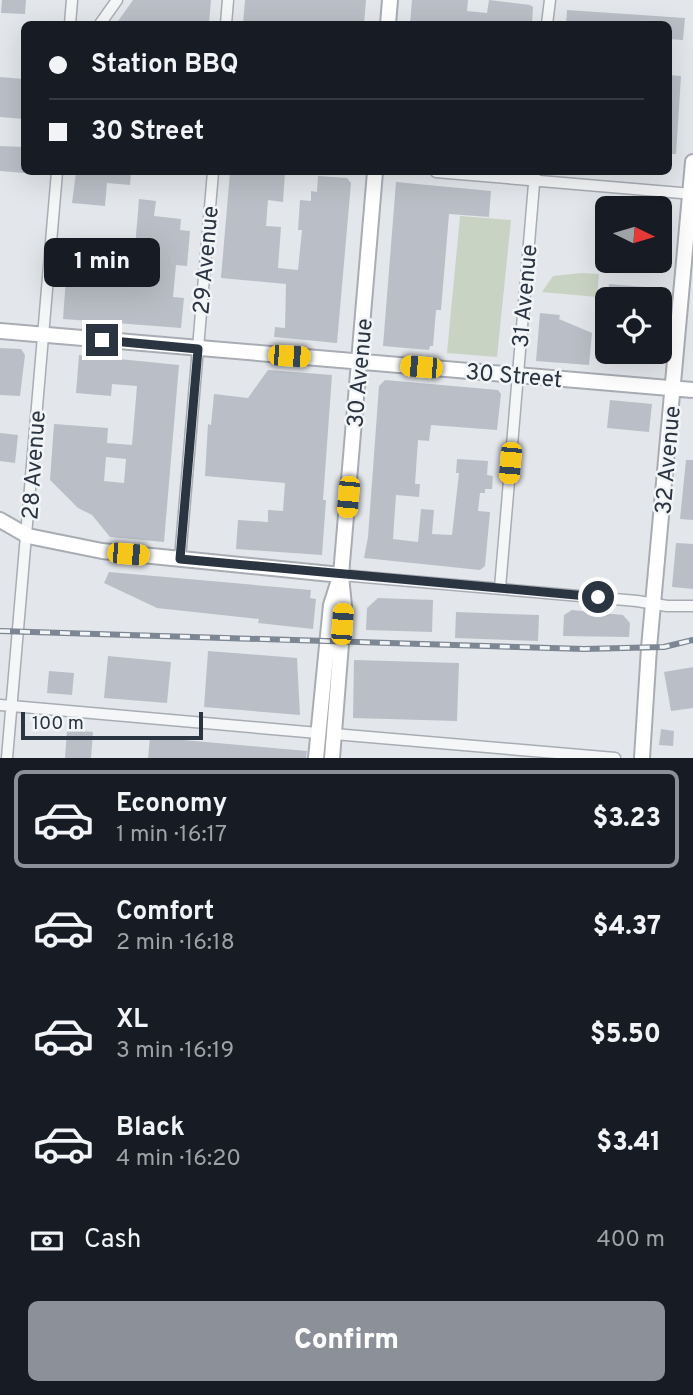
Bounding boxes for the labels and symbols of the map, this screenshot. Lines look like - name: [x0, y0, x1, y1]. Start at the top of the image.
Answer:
- north arrow: [595, 196, 672, 273]
- street label: 29 Avenue: [188, 205, 227, 316]
- callout: 1 min: [44, 238, 160, 288]
- street label: 31 Avenue: [508, 243, 545, 349]
- street label: 30 Avenue: [342, 317, 381, 429]
- route end: [86, 324, 118, 356]
- car: [268, 344, 311, 368]
- car: [400, 355, 443, 379]
- street label: 30 Street: [464, 359, 563, 396]
- street label: 32 Avenue: [650, 405, 689, 516]
- street label: 28 Avenue: [17, 410, 54, 521]
- car: [498, 441, 523, 485]
- car: [336, 475, 361, 519]
- car: [107, 542, 150, 566]
- route start: [582, 581, 614, 613]
- car: [331, 602, 354, 646]
- scale bar: [21, 709, 203, 741]

